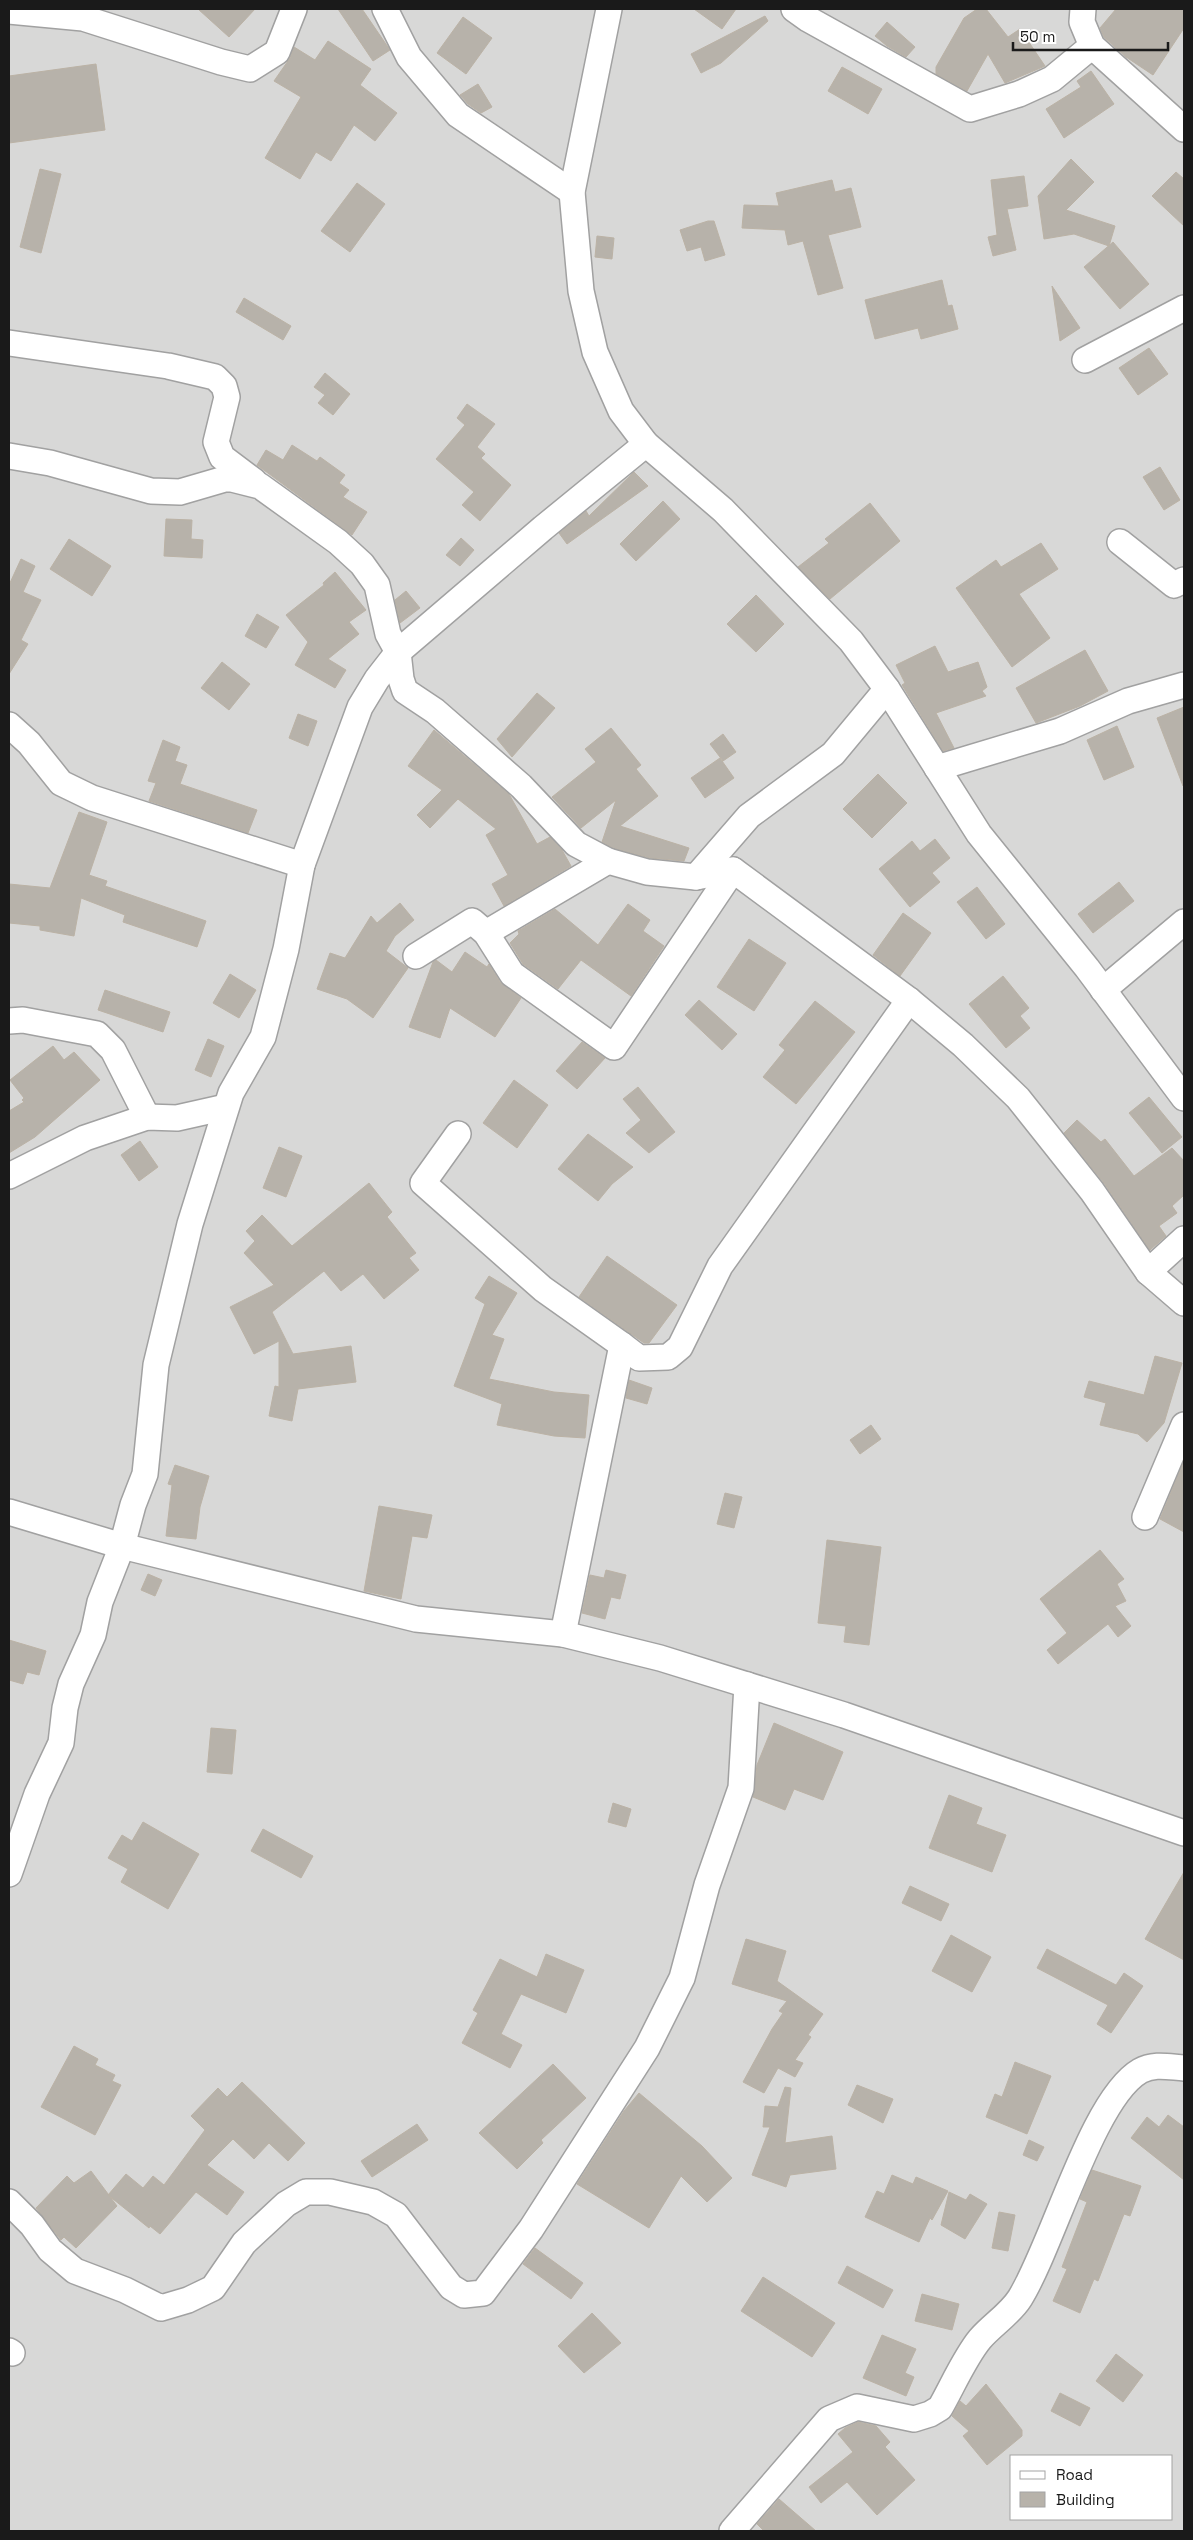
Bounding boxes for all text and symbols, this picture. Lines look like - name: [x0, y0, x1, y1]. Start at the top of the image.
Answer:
- scale bar: [1013, 20, 1168, 52]
- text: 50 m: [1020, 27, 1055, 46]
- legend: [1010, 2455, 1173, 2520]
- text: Road: [1056, 2465, 1093, 2484]
- text: Building: [1056, 2490, 1115, 2509]

